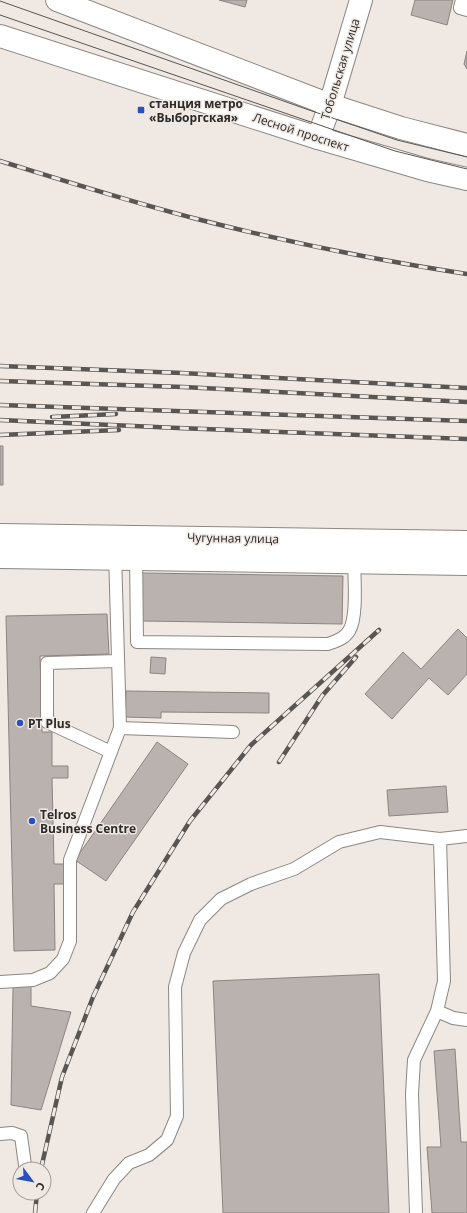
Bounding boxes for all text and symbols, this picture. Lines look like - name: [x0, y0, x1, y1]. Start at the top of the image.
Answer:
- street label: Тобольская улица: [316, 16, 364, 122]
- place label: станция метро «Выборгская»: [149, 95, 243, 126]
- marker: станция метро «Выборгская»: [136, 105, 146, 115]
- street label: Лесной проспект: [251, 108, 352, 156]
- street label: Чугунная улица: [187, 529, 279, 547]
- place label: PT Plus: [28, 715, 71, 732]
- marker: PT Plus: [15, 718, 25, 728]
- place label: Telros Business Centre: [40, 806, 136, 837]
- marker: Telros Business Centre: [27, 816, 37, 826]
- north arrow: [12, 1161, 52, 1201]
- text: С: [33, 1180, 49, 1194]

